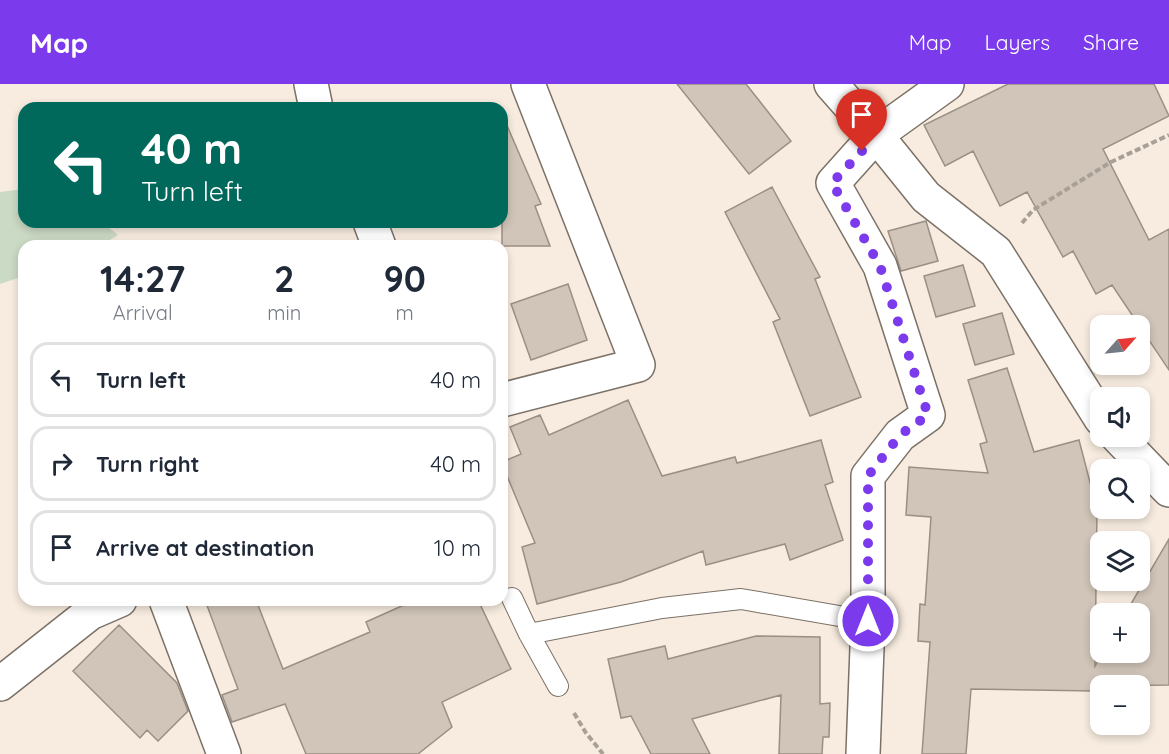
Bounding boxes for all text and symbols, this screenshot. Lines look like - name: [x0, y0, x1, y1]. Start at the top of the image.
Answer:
- text: Map: [30, 25, 88, 60]
- text: Map: [909, 29, 952, 55]
- text: Layers: [985, 29, 1050, 55]
- text: Share: [1083, 29, 1139, 55]
- pin: [836, 89, 887, 151]
- icon: arrive: [845, 98, 878, 131]
- text: 40 m: [141, 122, 242, 175]
- icon: left: [42, 126, 120, 204]
- text: Turn left: [141, 174, 243, 208]
- text: 14:27: [100, 256, 185, 301]
- text: 2: [274, 256, 295, 301]
- text: 90: [383, 256, 426, 301]
- text: Arrival: [113, 300, 173, 325]
- text: min: [267, 300, 301, 325]
- text: m: [396, 300, 414, 325]
- north arrow: [1090, 315, 1150, 375]
- map controls: [1090, 315, 1150, 735]
- icon: left: [45, 363, 78, 396]
- text: Turn left: [96, 366, 186, 394]
- text: 40 m: [430, 366, 481, 394]
- button: sound: [1090, 387, 1150, 447]
- icon: right: [45, 447, 78, 480]
- text: Turn right: [96, 450, 200, 478]
- text: 40 m: [430, 450, 481, 478]
- button: search: [1090, 459, 1150, 519]
- icon: arrive: [45, 531, 78, 564]
- button: layers: [1090, 531, 1150, 591]
- text: Arrive at destination: [96, 534, 314, 562]
- text: 10 m: [434, 534, 481, 562]
- position arrow: [836, 589, 900, 653]
- button: +: [1090, 603, 1150, 663]
- button: −: [1090, 675, 1150, 735]

